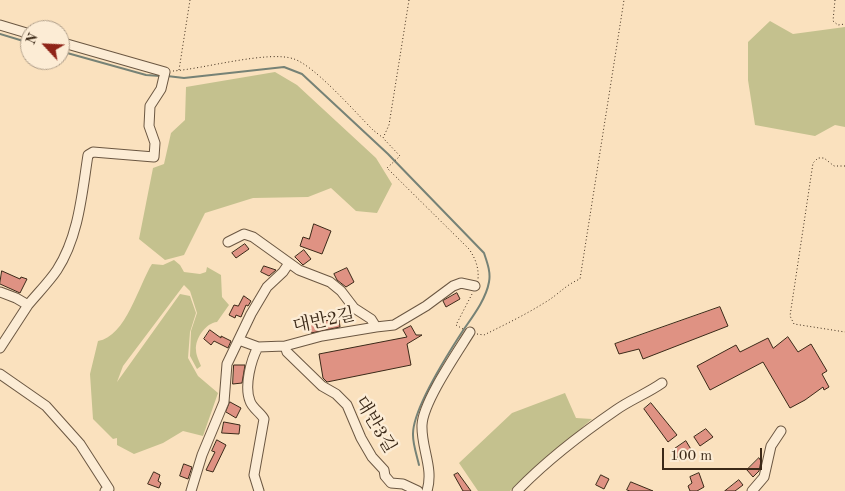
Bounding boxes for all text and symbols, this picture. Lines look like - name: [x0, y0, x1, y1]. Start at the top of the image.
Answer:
- north arrow: [20, 20, 70, 70]
- text: N: [24, 31, 41, 47]
- street label: 대반2길: [291, 304, 357, 338]
- street label: 대반3길: [350, 393, 400, 457]
- scale bar: [665, 438, 765, 470]
- text: 100 m: [670, 449, 712, 464]

